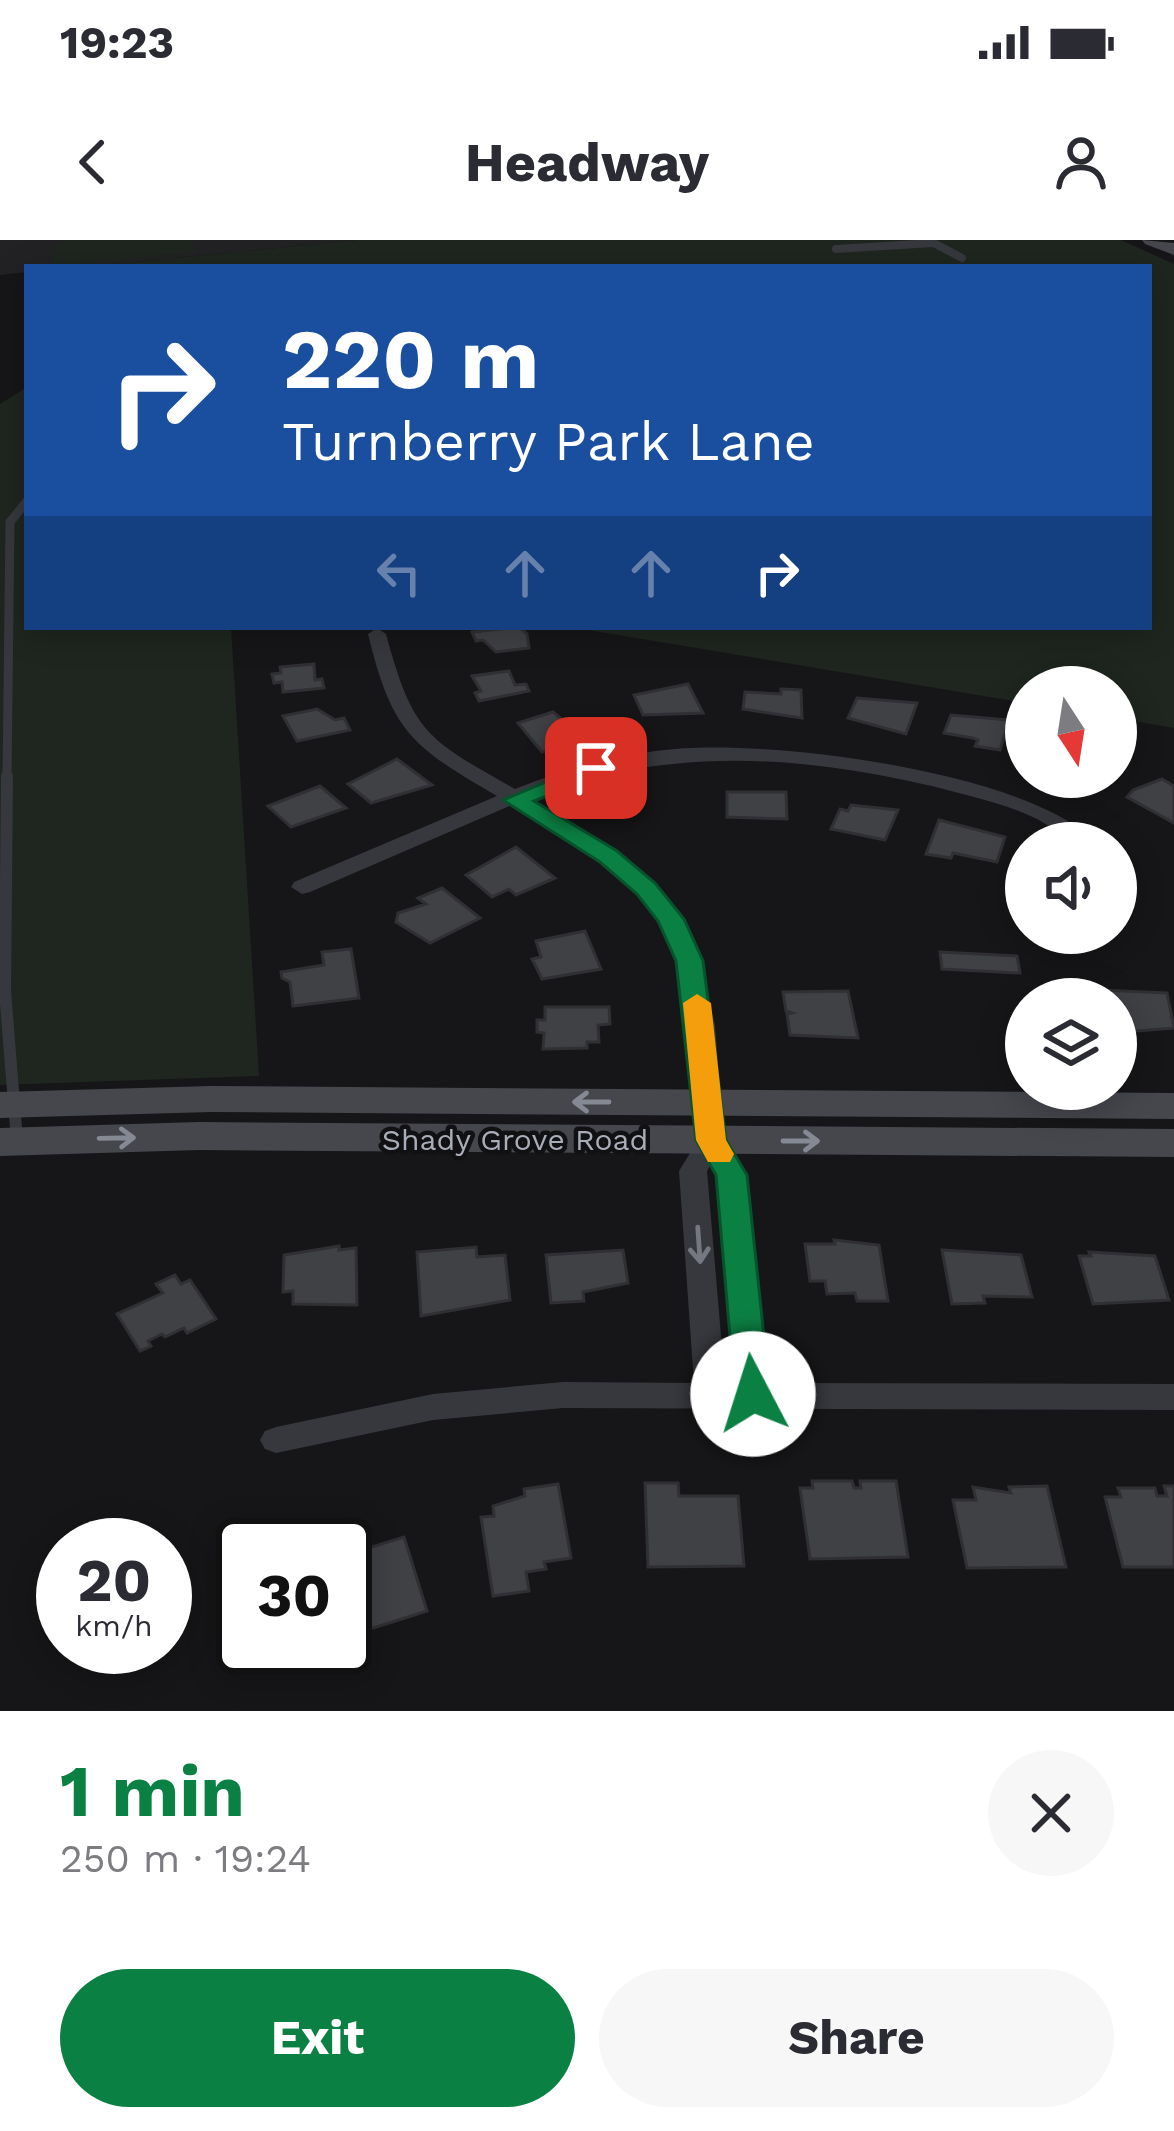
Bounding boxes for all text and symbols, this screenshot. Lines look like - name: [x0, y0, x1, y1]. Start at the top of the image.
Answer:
- text: 19:23: [60, 16, 174, 69]
- icon: back: [60, 129, 126, 195]
- icon: person: [1048, 129, 1114, 195]
- text: Headway: [465, 131, 709, 194]
- text: 220 m: [282, 310, 539, 408]
- icon: right: [84, 312, 240, 468]
- text: Turnberry Park Lane: [282, 410, 815, 473]
- icon: left: [366, 540, 432, 606]
- icon: ahead: [492, 540, 558, 606]
- icon: ahead: [618, 540, 684, 606]
- icon: right: [744, 540, 810, 606]
- north arrow: [1005, 666, 1137, 798]
- map controls: [1005, 666, 1137, 1110]
- pin: [545, 717, 647, 819]
- icon: arrive: [563, 735, 629, 801]
- button: sound: [1005, 822, 1137, 954]
- button: layers: [1005, 978, 1137, 1110]
- one-way arrow: [572, 1091, 611, 1113]
- street label: Shady Grove Road: [382, 1122, 648, 1157]
- one-way arrow: [97, 1126, 136, 1149]
- one-way arrow: [781, 1130, 820, 1152]
- one-way arrow: [687, 1225, 710, 1264]
- position arrow: [690, 1331, 816, 1457]
- speed limit sign: 30: [216, 1518, 372, 1674]
- text: 20: [77, 1545, 151, 1616]
- text: km/h: [75, 1608, 153, 1643]
- text: 1 min: [60, 1749, 245, 1833]
- button: close: [988, 1750, 1114, 1876]
- text: 250 m · 19:24: [60, 1836, 311, 1881]
- button: Exit: [60, 1969, 575, 2107]
- button: Share: [599, 1969, 1114, 2107]

